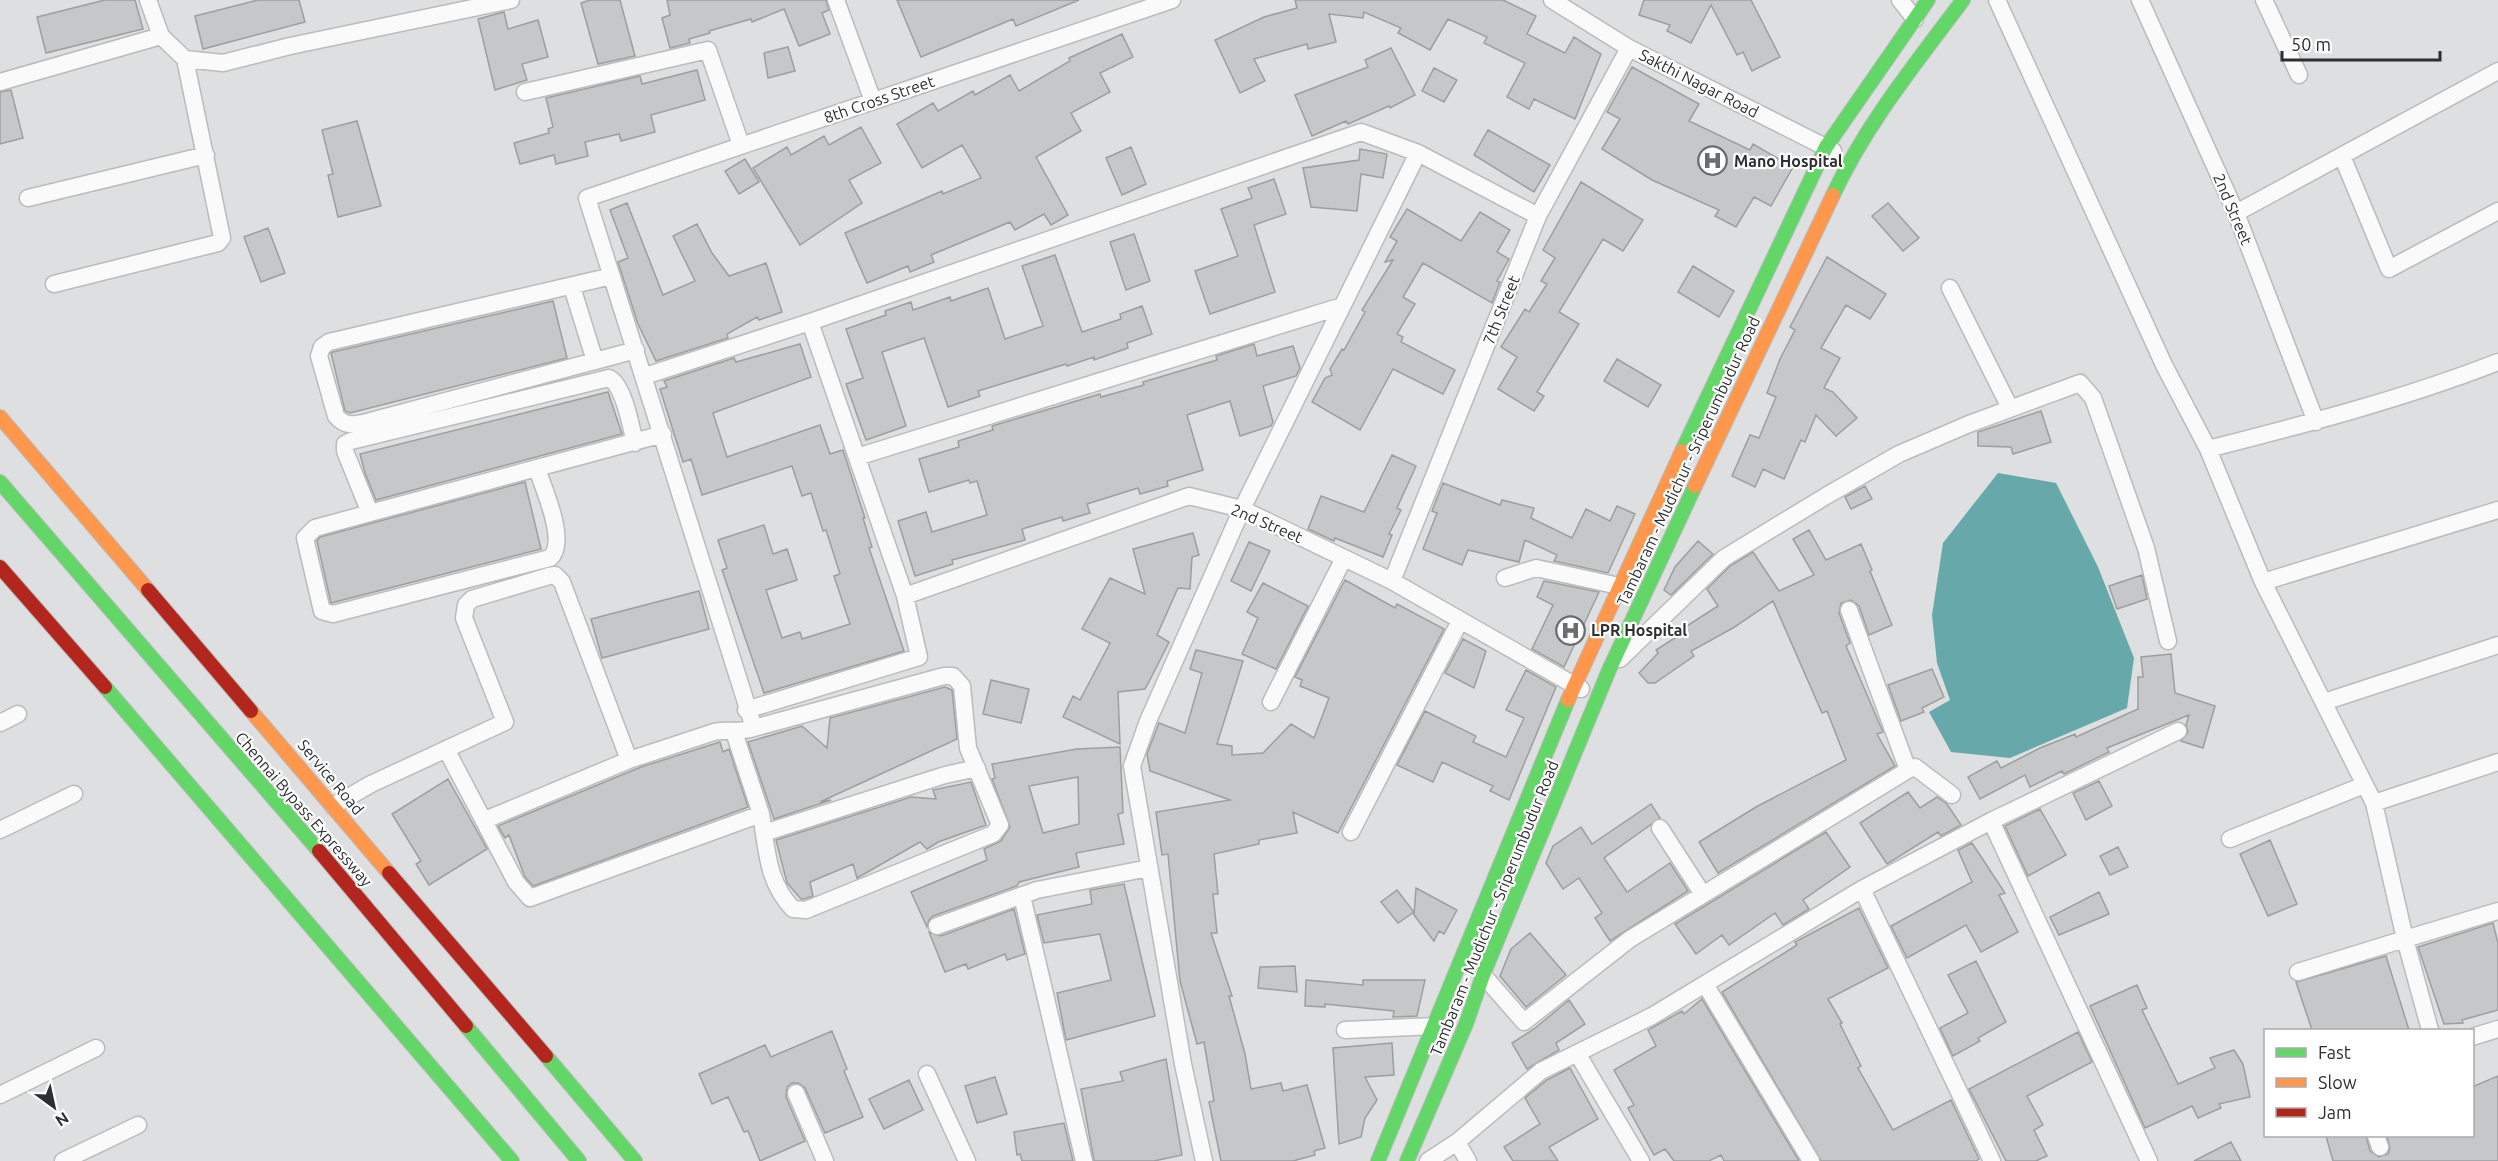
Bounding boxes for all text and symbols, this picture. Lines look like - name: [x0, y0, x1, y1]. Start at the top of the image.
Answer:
- scale bar: [2282, 24, 2440, 62]
- text: 50 m: [2291, 34, 2331, 54]
- street label: Sakthi Nagar Road: [1636, 45, 1762, 121]
- street label: 8th Cross Street: [821, 71, 937, 126]
- hospital icon: Mano Hospital: [1697, 145, 1729, 177]
- place label: Mano Hospital: [1734, 152, 1843, 170]
- street label: 2nd Street: [2210, 171, 2256, 248]
- street label: 7th Street: [1479, 272, 1523, 347]
- street label: Tambaram - Mudichur - Sriperumbudur Road: [1613, 314, 1763, 608]
- street label: 2nd Street: [1229, 500, 1306, 546]
- hospital icon: LPR Hospital: [1554, 614, 1586, 646]
- place label: LPR Hospital: [1591, 621, 1687, 639]
- street label: Chennai Bypass Expressway: [232, 728, 376, 890]
- street label: Service Road: [295, 736, 367, 818]
- street label: Tambaram - Mudichur - Sriperumbudur Road: [1426, 758, 1562, 1058]
- legend: [2264, 1029, 2474, 1137]
- text: Fast: [2318, 1042, 2351, 1062]
- text: Slow: [2318, 1072, 2357, 1092]
- north arrow: [24, 1077, 84, 1137]
- text: Jam: [2318, 1102, 2352, 1122]
- text: N: [52, 1109, 72, 1130]

